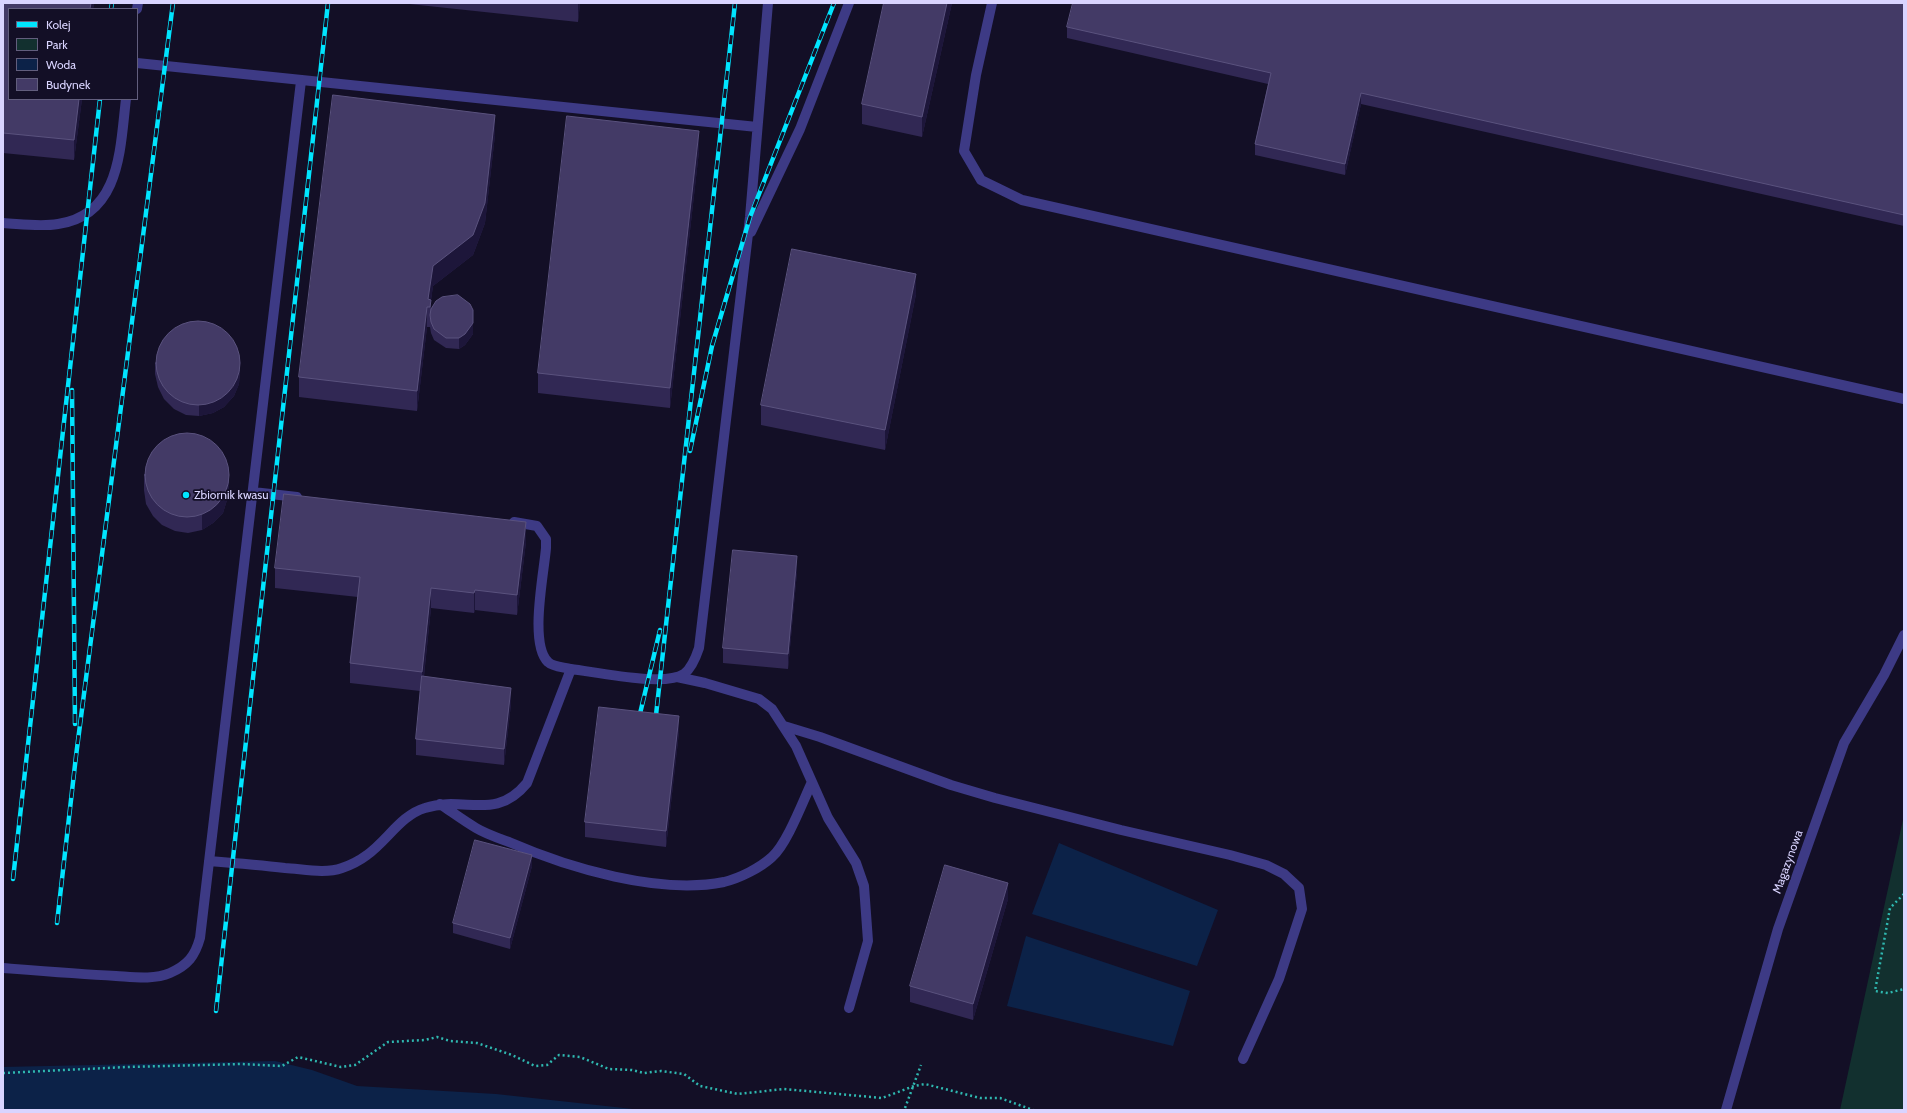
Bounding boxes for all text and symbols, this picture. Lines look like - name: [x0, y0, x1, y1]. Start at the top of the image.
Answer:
- legend: [8, 8, 138, 100]
- text: Kolej: [46, 17, 70, 32]
- text: Park: [46, 37, 68, 52]
- text: Woda: [46, 57, 76, 72]
- text: Budynek: [46, 77, 90, 92]
- place label: Zbiornik kwasu: [194, 488, 269, 502]
- marker: Zbiornik kwasu: [181, 490, 191, 500]
- street label: Magazynowa: [1770, 828, 1806, 896]

